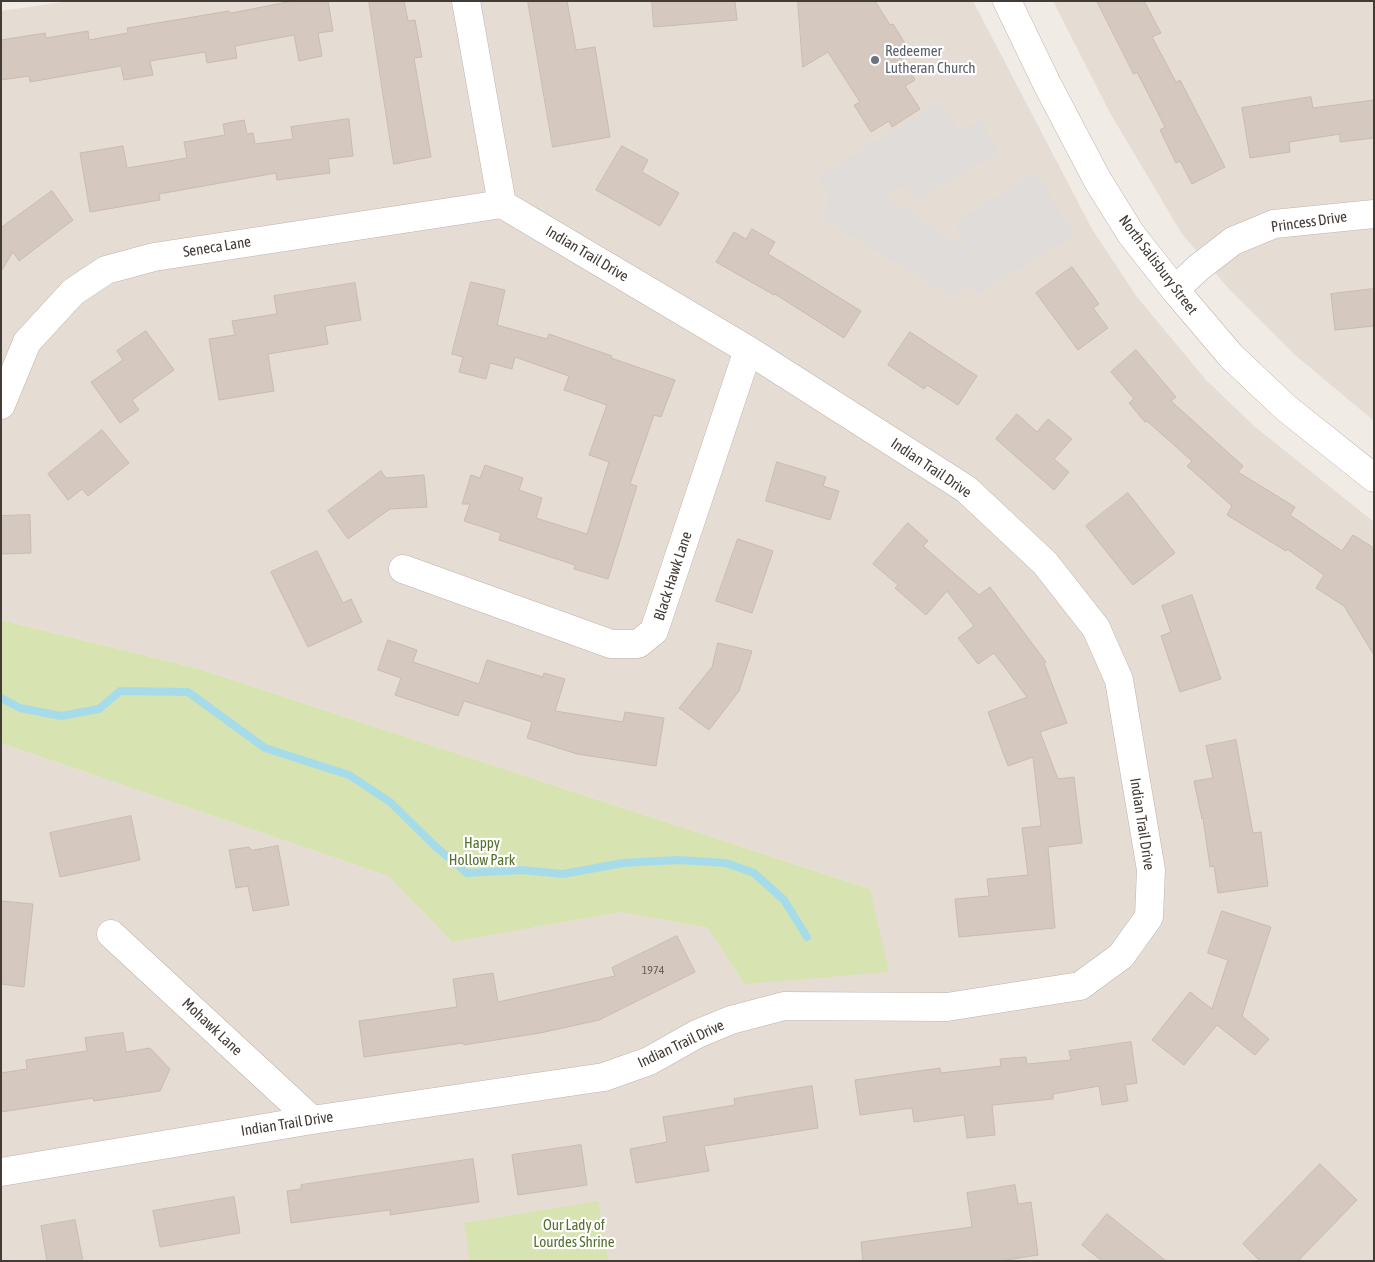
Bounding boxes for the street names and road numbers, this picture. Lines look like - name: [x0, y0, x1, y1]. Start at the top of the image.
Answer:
- street label: Princess Drive: [1270, 208, 1348, 236]
- street label: North Salisbury Street: [1115, 212, 1201, 318]
- street label: Indian Trail Drive: [542, 222, 632, 286]
- street label: Seneca Lane: [182, 233, 252, 261]
- street label: Indian Trail Drive: [887, 434, 975, 502]
- street label: Black Hawk Lane: [650, 529, 696, 623]
- street label: Indian Trail Drive: [1126, 776, 1158, 872]
- street label: Mohawk Lane: [178, 995, 246, 1059]
- street label: Indian Trail Drive: [635, 1016, 727, 1072]
- street label: Indian Trail Drive: [239, 1108, 335, 1140]

